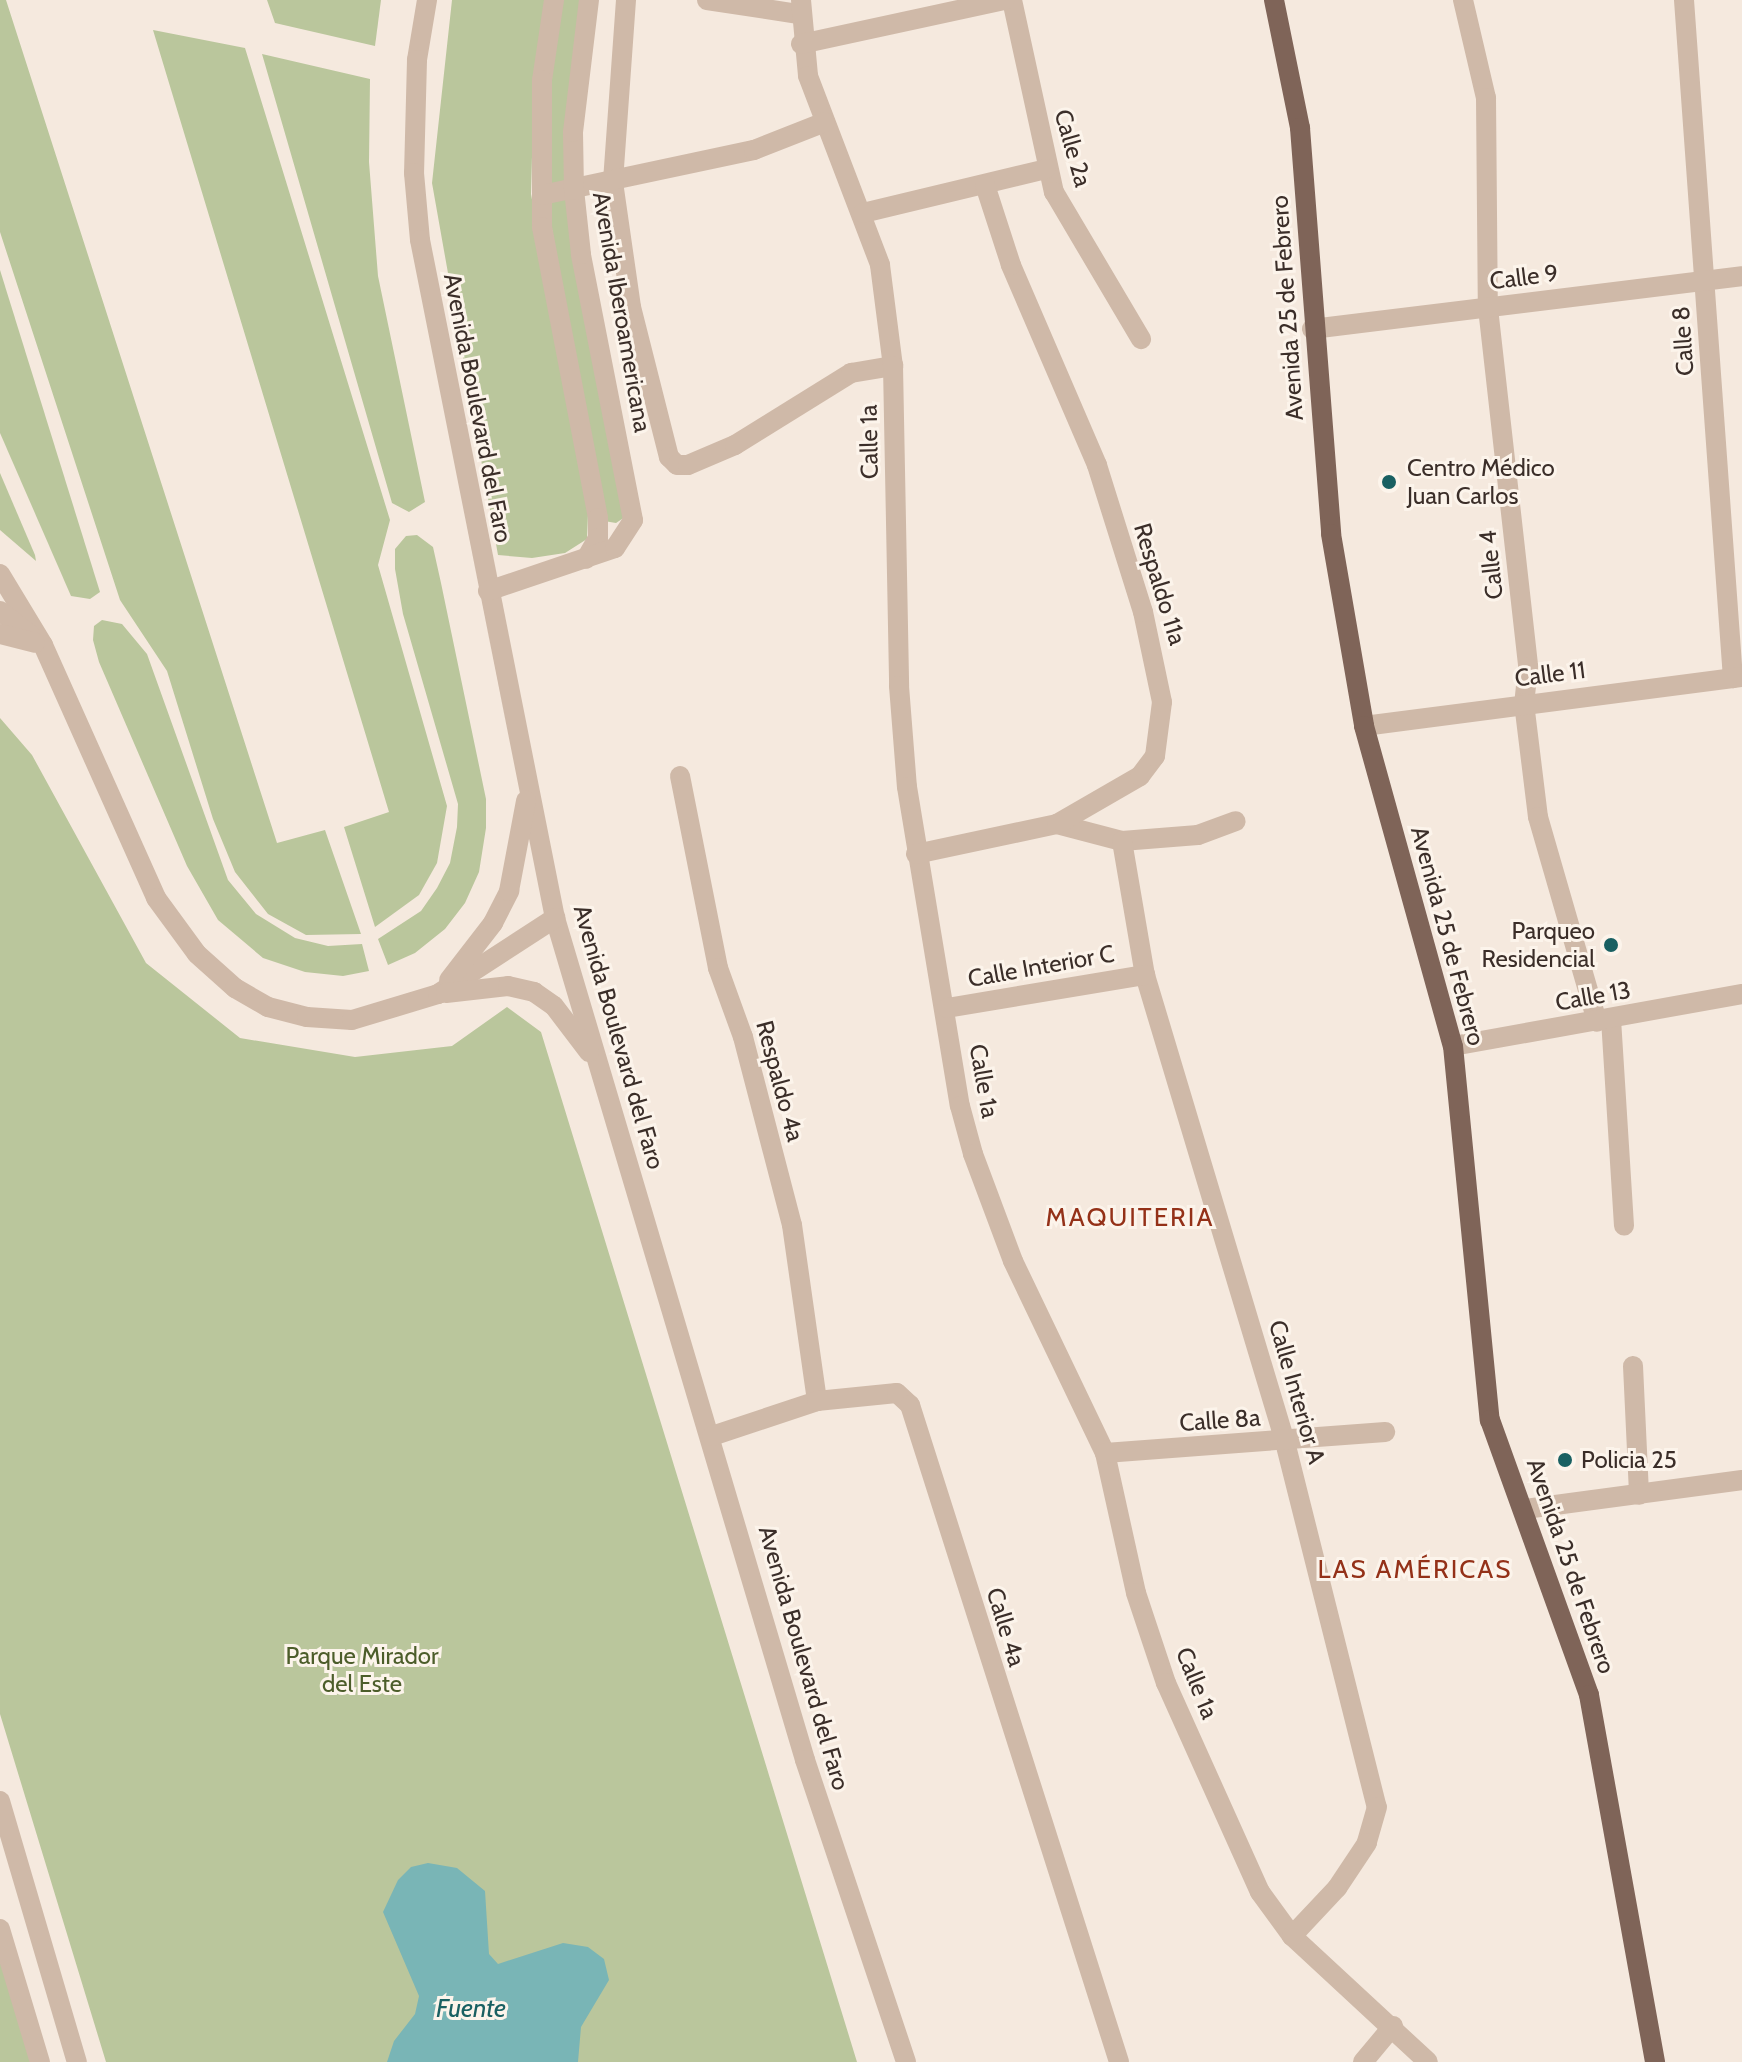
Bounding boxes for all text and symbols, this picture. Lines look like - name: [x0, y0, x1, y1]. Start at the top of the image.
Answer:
- street label: Calle 2a: [1048, 106, 1098, 190]
- street label: Avenida Iberoamericana: [587, 190, 657, 434]
- street label: Avenida 25 de Febrero: [1265, 194, 1309, 422]
- street label: Calle 9: [1488, 259, 1560, 295]
- street label: Avenida Boulevard del Faro: [438, 271, 518, 545]
- street label: Calle 8: [1666, 305, 1700, 377]
- street label: Calle 1a: [854, 404, 884, 480]
- place label: Centro Médico Juan Carlos: [1407, 454, 1555, 510]
- marker: Centro Médico Juan Carlos: [1378, 471, 1400, 493]
- street label: Respaldo 11a: [1128, 520, 1192, 648]
- street label: Calle 4: [1473, 529, 1509, 601]
- street label: Calle 11: [1513, 655, 1587, 693]
- street label: Avenida 25 de Febrero: [1405, 823, 1491, 1049]
- street label: Avenida Boulevard del Faro: [567, 902, 671, 1172]
- place label: Parqueo Residencial: [1481, 917, 1595, 973]
- marker: Parqueo Residencial: [1602, 936, 1620, 954]
- street label: Calle Interior C: [966, 939, 1116, 993]
- street label: Calle 13: [1553, 975, 1633, 1017]
- street label: Respaldo 4a: [750, 1017, 810, 1145]
- street label: Calle 1a: [963, 1042, 1005, 1120]
- district label: MAQUITERIA: [1046, 1202, 1214, 1234]
- street label: Calle Interior A: [1263, 1317, 1331, 1467]
- street label: Calle 8a: [1178, 1403, 1262, 1437]
- place label: Policia 25: [1581, 1446, 1677, 1474]
- marker: Policia 25: [1556, 1451, 1574, 1469]
- street label: Avenida 25 de Febrero: [1521, 1455, 1621, 1677]
- street label: Avenida Boulevard del Faro: [752, 1523, 856, 1793]
- district label: LAS AMÉRICAS: [1317, 1554, 1513, 1586]
- street label: Calle 4a: [980, 1584, 1032, 1670]
- park label: Parque Mirador del Este: [285, 1642, 439, 1698]
- street label: Calle 1a: [1170, 1643, 1224, 1723]
- water label: Fuente: [436, 1993, 506, 2025]

